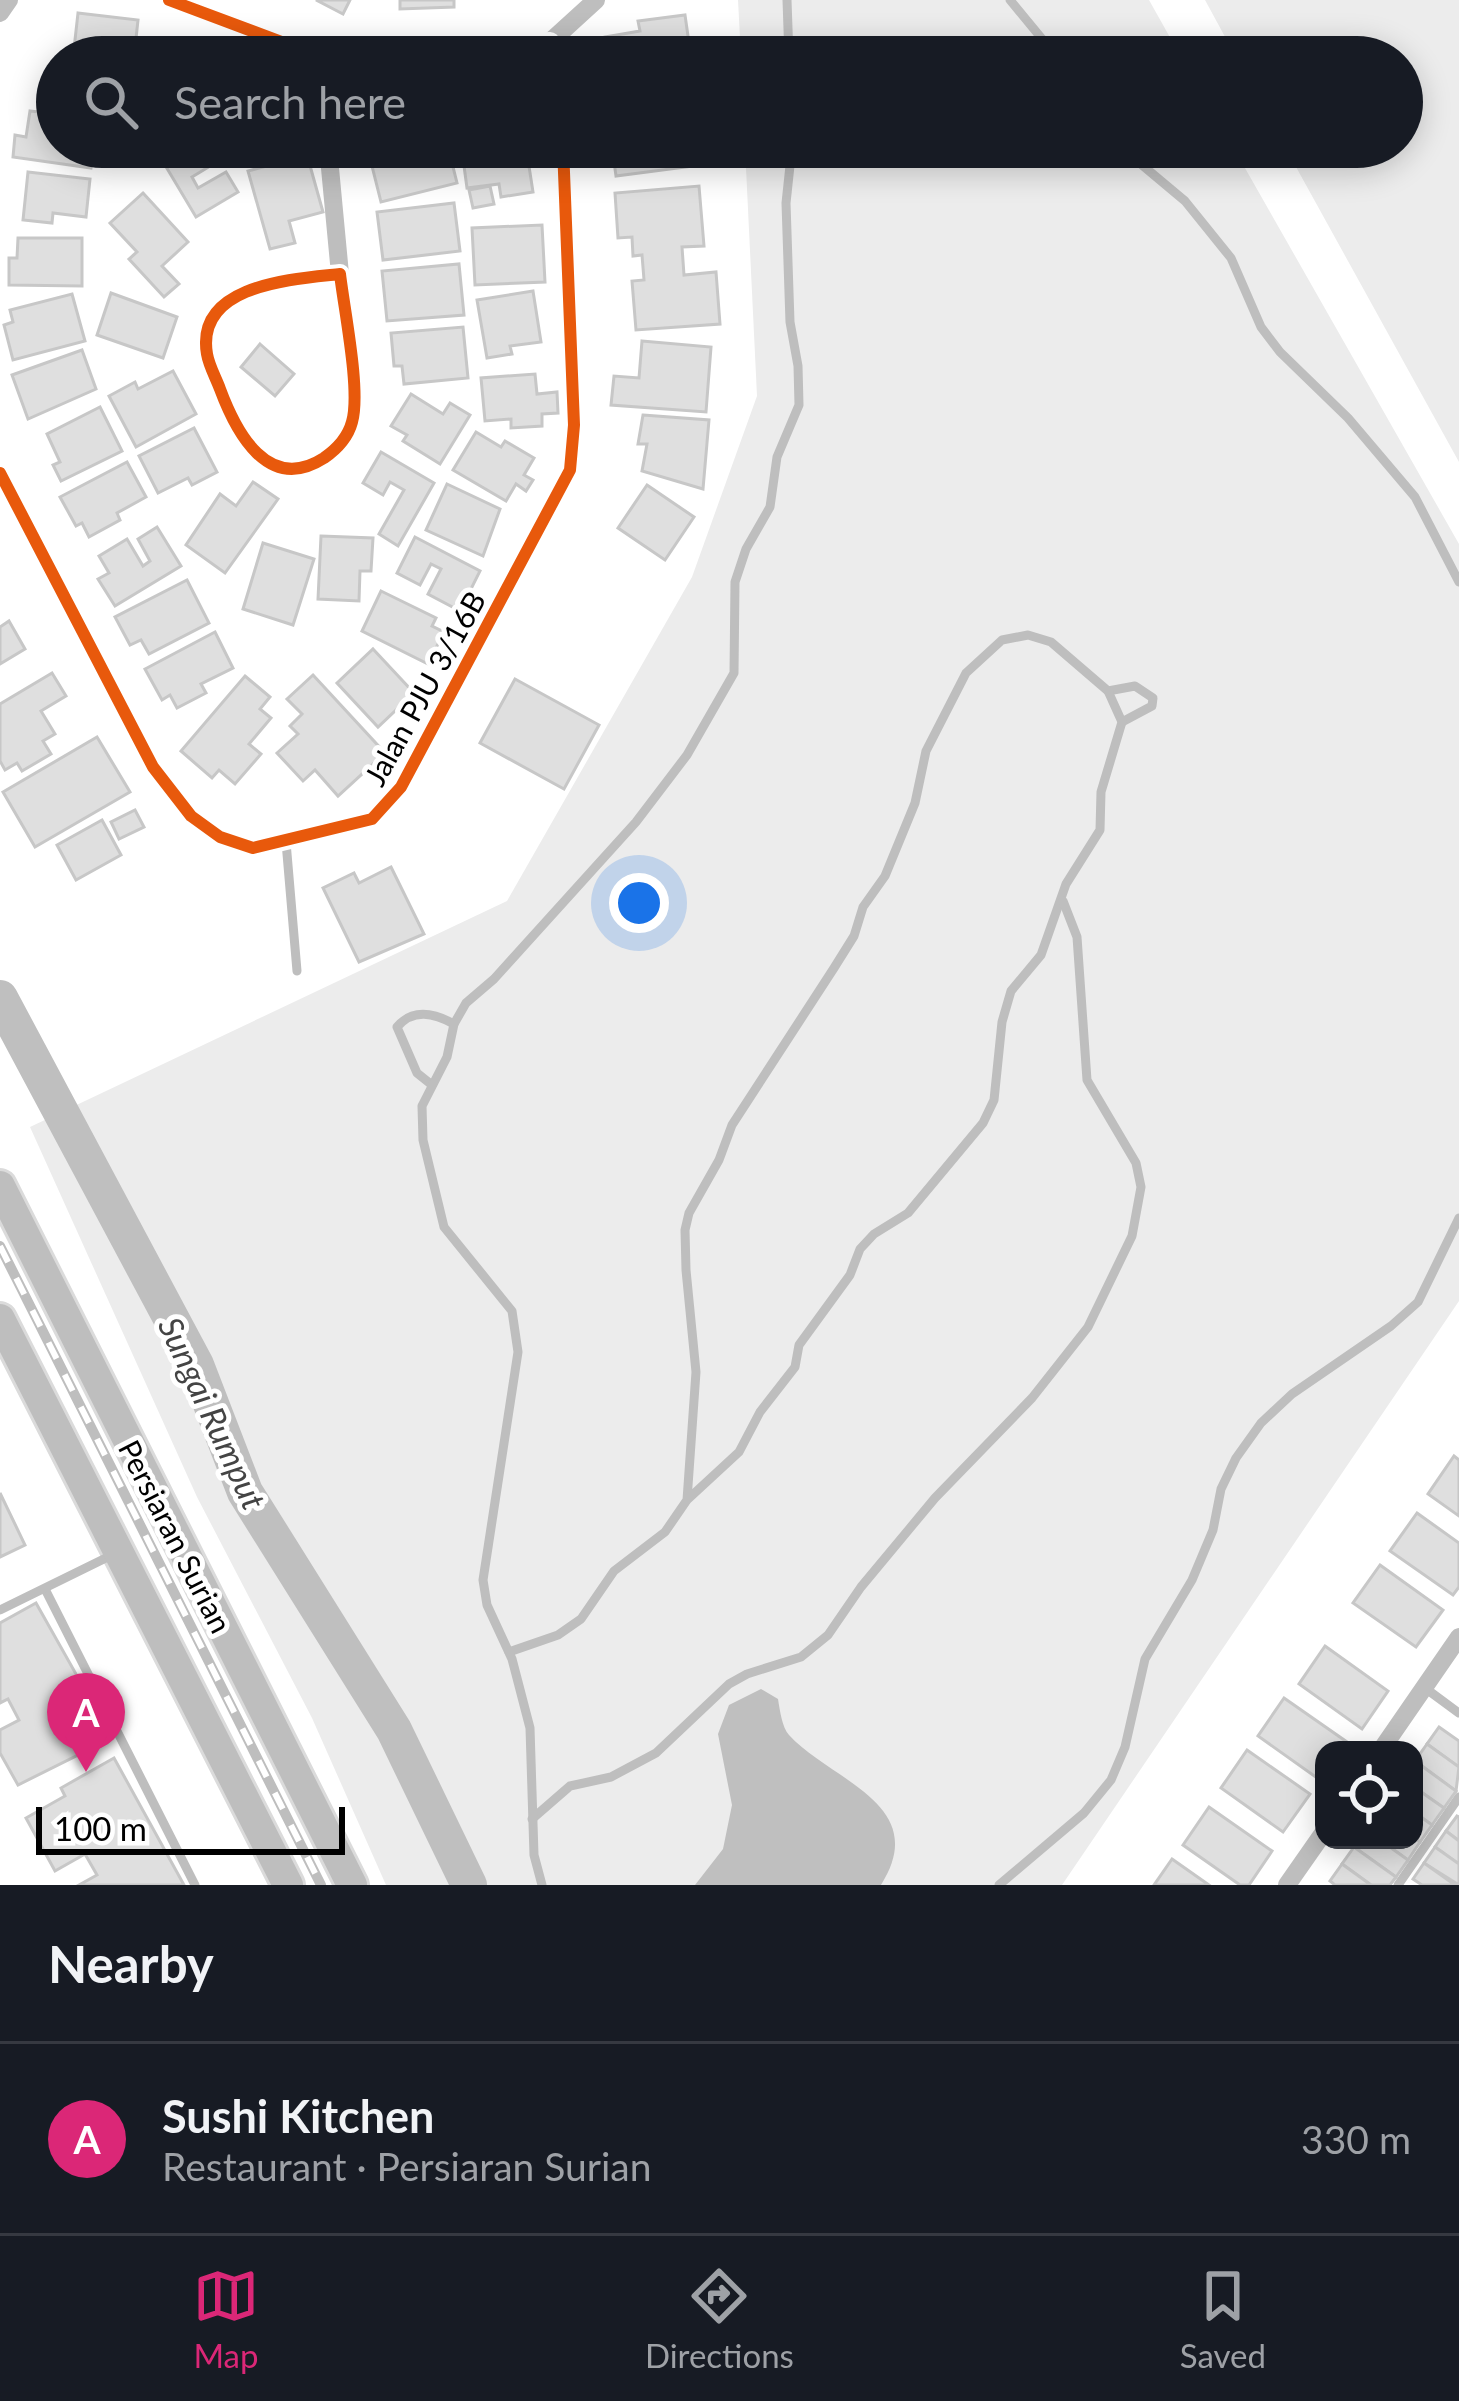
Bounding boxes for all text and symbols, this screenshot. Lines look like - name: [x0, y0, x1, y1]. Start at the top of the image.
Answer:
- search box: [36, 36, 1423, 168]
- icon: search: [78, 69, 144, 135]
- text: Search here: [174, 75, 406, 129]
- street label: Jalan PJU 3/16B: [356, 585, 492, 791]
- your location: [609, 873, 669, 933]
- water label: Sungai Rumput: [151, 1310, 275, 1516]
- street label: Persiaran Surian: [112, 1434, 240, 1638]
- pin: A: [47, 1673, 125, 1772]
- map controls: [1315, 1741, 1423, 1849]
- button: locate: [1315, 1741, 1423, 1849]
- scale bar: [36, 1801, 345, 1854]
- text: 100 m: [54, 1808, 147, 1848]
- text: Nearby: [48, 1933, 214, 1994]
- text: Sushi Kitchen: [162, 2089, 435, 2143]
- text: A: [73, 2116, 101, 2162]
- text: 330 m: [1301, 2116, 1411, 2162]
- text: Restaurant · Persiaran Surian: [162, 2143, 652, 2189]
- tab: Map: [193, 2263, 259, 2375]
- tab: Directions: [645, 2263, 794, 2375]
- tab: Saved: [1180, 2263, 1266, 2375]

